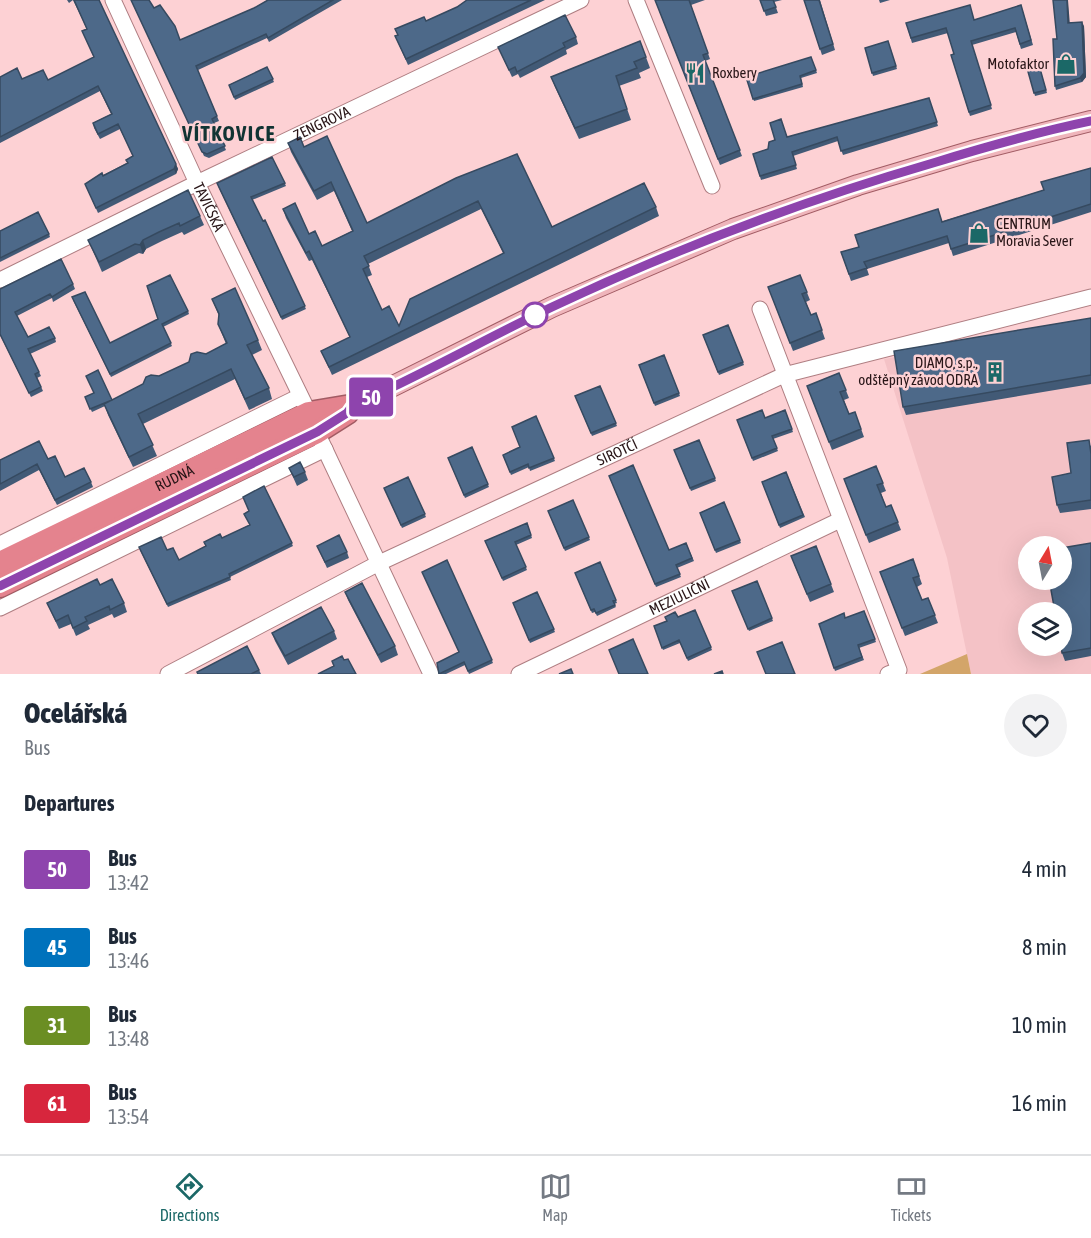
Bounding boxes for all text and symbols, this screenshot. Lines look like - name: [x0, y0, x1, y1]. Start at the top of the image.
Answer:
- shop icon: Motofaktor: [1054, 52, 1078, 76]
- place label: Motofaktor: [987, 55, 1050, 72]
- restaurant icon: Roxbery: [683, 61, 707, 85]
- place label: Roxbery: [712, 64, 757, 81]
- street label: ZENGROVA: [291, 102, 353, 144]
- district label: VÍTKOVICE: [181, 121, 276, 145]
- street label: TAVIČSKÁ: [190, 180, 228, 234]
- place label: CENTRUM Moravia Sever: [996, 215, 1074, 249]
- shop icon: CENTRUM Moravia Sever: [967, 221, 991, 245]
- unlabelled marker: [522, 302, 548, 328]
- place label: DIAMO, s.p., odštěpný závod ODRA: [858, 354, 979, 388]
- building icon: DIAMO, s.p., odštěpný závod ODRA: [983, 360, 1007, 384]
- line badge: 50: [344, 378, 398, 416]
- text: 50: [361, 385, 381, 409]
- street label: SIROTČÍ: [594, 435, 640, 469]
- street label: RUDNÁ: [152, 461, 197, 494]
- north arrow: [1018, 536, 1072, 590]
- map controls: [1018, 536, 1072, 656]
- street label: MEZIULIČNÍ: [646, 575, 712, 618]
- button: layers: [1018, 602, 1072, 656]
- button: heart: [1004, 694, 1067, 757]
- text: Ocelářská: [24, 697, 127, 729]
- text: Bus: [24, 736, 50, 759]
- text: Departures: [24, 790, 114, 816]
- text: Bus: [108, 845, 137, 871]
- text: 4 min: [1022, 856, 1067, 882]
- text: 50: [47, 857, 67, 881]
- text: 13:42: [108, 871, 149, 894]
- text: Bus: [108, 923, 137, 949]
- text: 8 min: [1022, 934, 1067, 960]
- text: 45: [47, 935, 67, 959]
- text: 13:46: [108, 949, 149, 972]
- text: Bus: [108, 1001, 137, 1027]
- text: 10 min: [1012, 1012, 1067, 1038]
- text: 31: [47, 1013, 67, 1037]
- text: 13:48: [108, 1027, 149, 1050]
- text: Bus: [108, 1079, 137, 1105]
- text: 16 min: [1012, 1090, 1067, 1116]
- text: 61: [47, 1091, 67, 1115]
- text: 13:54: [108, 1105, 149, 1128]
- tab: Directions: [160, 1170, 219, 1224]
- tab: Map: [539, 1170, 572, 1224]
- tab: Tickets: [891, 1170, 931, 1224]

